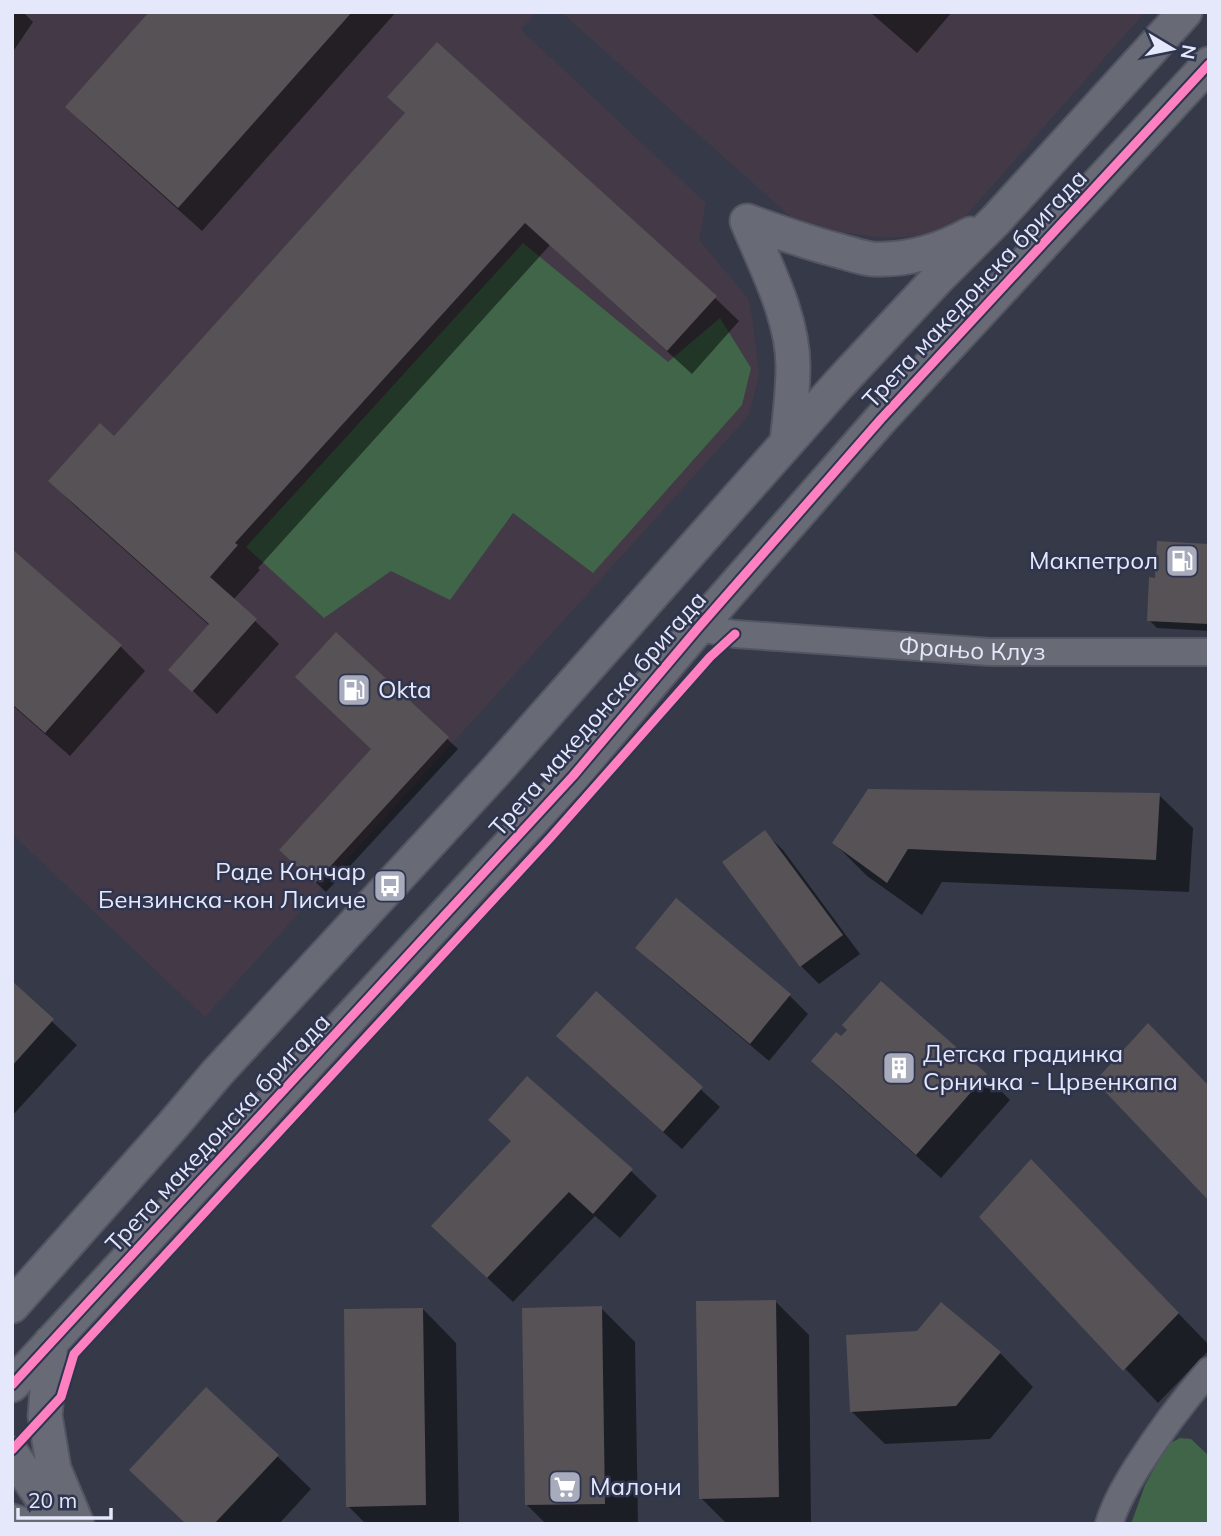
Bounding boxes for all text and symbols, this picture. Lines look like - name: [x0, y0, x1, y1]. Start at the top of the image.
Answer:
- north arrow: [1137, 14, 1207, 84]
- text: N: [1176, 43, 1202, 61]
- street label: Трета македонска бригада: [856, 163, 1093, 414]
- fuel station icon: Макпетрол: [1163, 542, 1201, 580]
- place label: Макпетрол: [1029, 545, 1158, 575]
- street label: Трета македонска бригада: [482, 584, 712, 842]
- street label: Фрањо Клуз: [898, 630, 1045, 666]
- fuel station icon: Okta: [335, 671, 373, 709]
- place label: Okta: [378, 674, 431, 704]
- place label: Раде Кончар Бензинска-кон Лисиче: [98, 856, 366, 914]
- bus stop icon: Раде Кончар Бензинска-кон Лисиче: [371, 867, 409, 905]
- street label: Трета македонска бригада: [99, 1007, 336, 1258]
- place label: Детска градинка Срничка - Црвенкапа: [923, 1038, 1178, 1096]
- building icon: Детска градинка Срничка - Црвенкапа: [880, 1049, 918, 1087]
- supermarket icon: Малони: [546, 1468, 584, 1506]
- place label: Малони: [590, 1471, 682, 1501]
- scale bar: [18, 1476, 110, 1520]
- text: 20 m: [28, 1487, 77, 1513]

